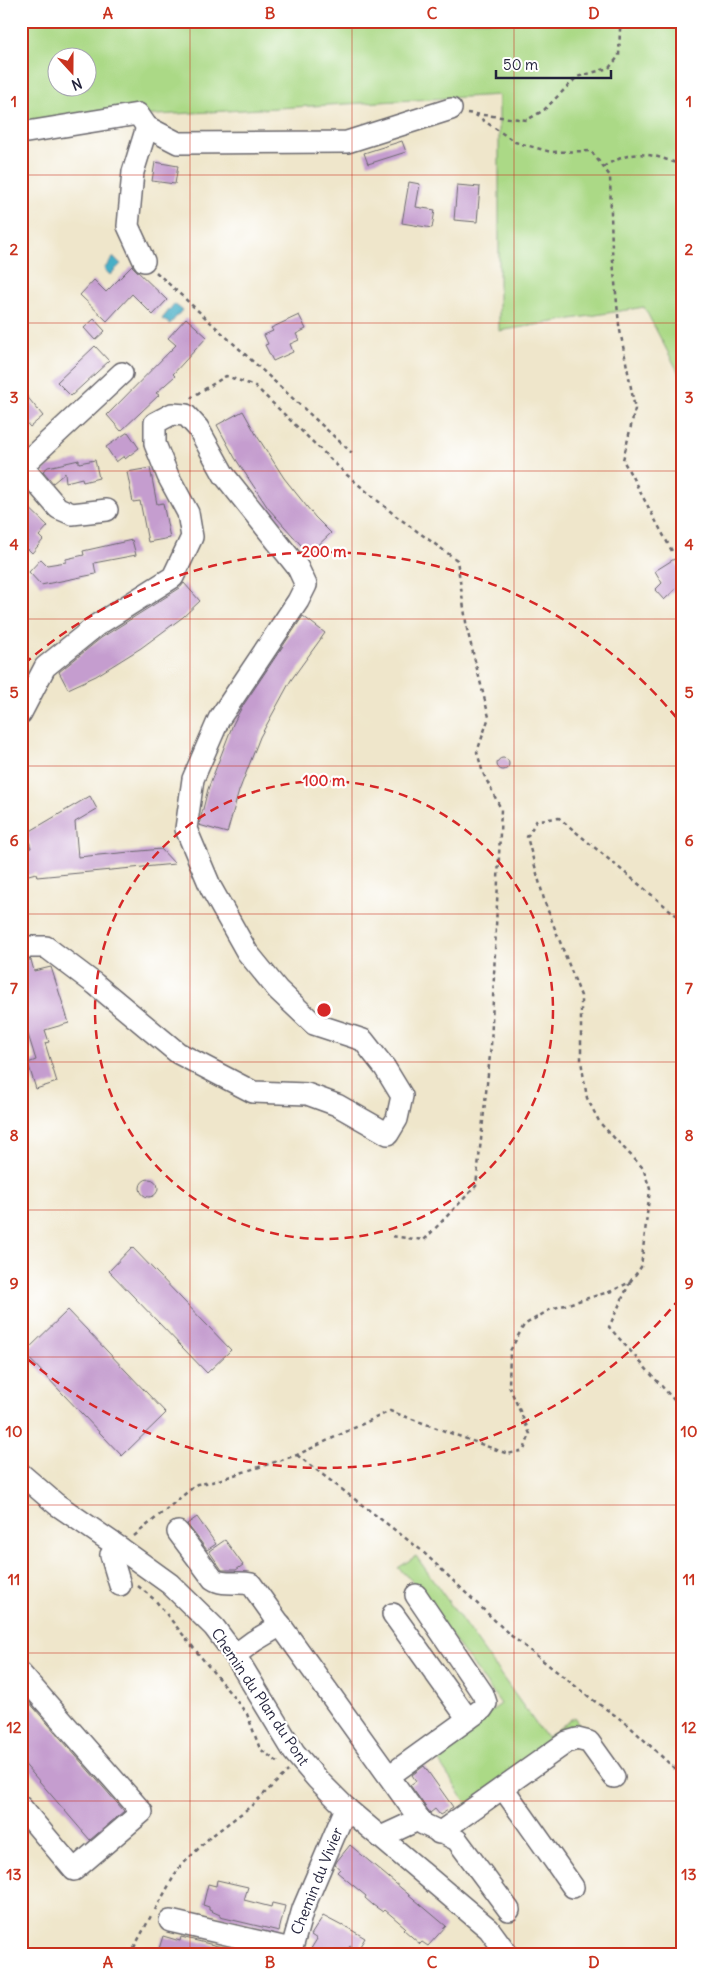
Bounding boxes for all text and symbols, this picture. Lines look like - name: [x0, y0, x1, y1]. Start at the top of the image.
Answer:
- text: A: [103, 3, 113, 23]
- text: B: [265, 3, 276, 23]
- text: C: [427, 3, 438, 23]
- text: D: [588, 3, 600, 23]
- north arrow: [48, 48, 98, 98]
- scale bar: [496, 48, 610, 80]
- text: 50 m: [503, 55, 538, 74]
- text: N: [69, 74, 84, 94]
- text: 1: [11, 91, 17, 111]
- text: 1: [686, 91, 692, 111]
- text: 2: [10, 239, 19, 259]
- text: 2: [685, 239, 694, 259]
- text: 3: [9, 387, 19, 407]
- text: 3: [684, 387, 694, 407]
- text: 4: [9, 534, 19, 554]
- text: 4: [684, 534, 694, 554]
- text: 200 m: [302, 542, 346, 561]
- text: 5: [9, 682, 19, 702]
- text: 5: [684, 682, 694, 702]
- text: 100 m: [303, 771, 345, 790]
- text: 6: [9, 830, 19, 850]
- text: 6: [684, 830, 694, 850]
- text: 7: [10, 978, 18, 998]
- text: 7: [685, 978, 693, 998]
- centre of rings: [315, 1001, 333, 1019]
- text: 8: [9, 1125, 19, 1145]
- text: 8: [684, 1125, 694, 1145]
- text: 9: [9, 1273, 19, 1293]
- text: 9: [684, 1273, 694, 1293]
- text: 10: [6, 1421, 22, 1441]
- text: 10: [681, 1421, 697, 1441]
- text: 11: [8, 1569, 20, 1589]
- text: 11: [683, 1569, 695, 1589]
- street label: Chemin du Plan du Pont: [207, 1624, 313, 1769]
- text: 12: [6, 1717, 22, 1737]
- text: 12: [681, 1717, 697, 1737]
- street label: Chemin du Vivier: [286, 1824, 347, 1937]
- text: 13: [6, 1864, 22, 1884]
- text: 13: [681, 1864, 697, 1884]
- text: A: [103, 1952, 113, 1972]
- text: B: [265, 1952, 276, 1972]
- text: C: [427, 1952, 438, 1972]
- text: D: [588, 1952, 600, 1972]

